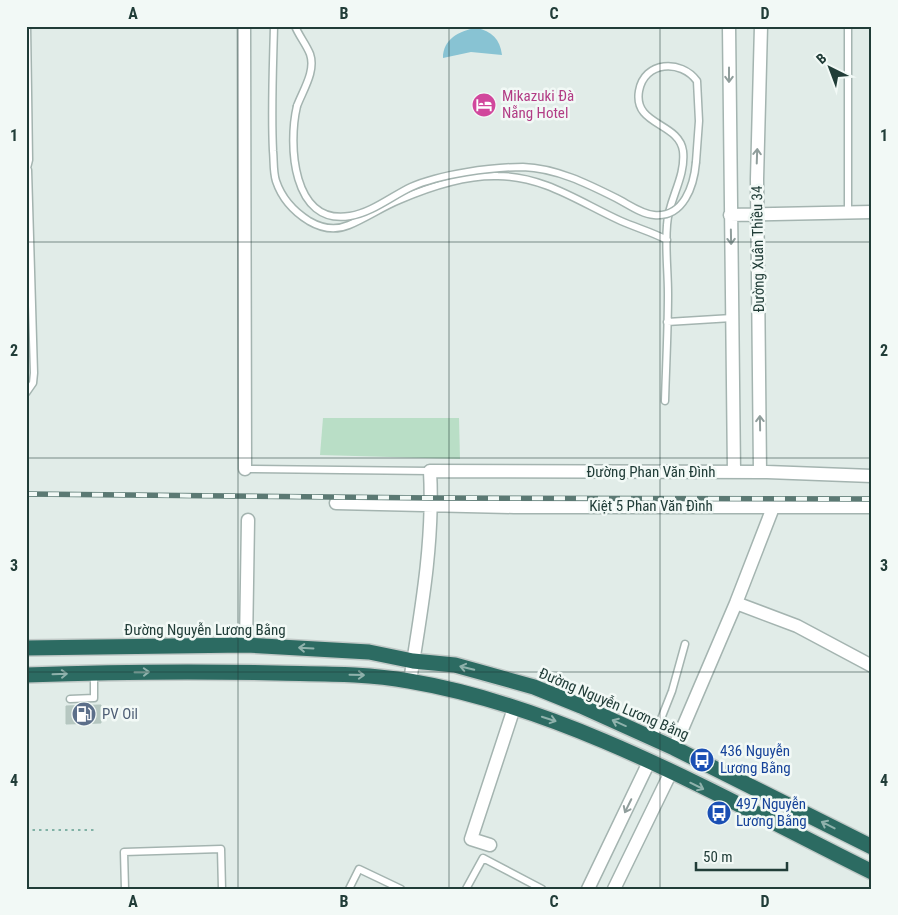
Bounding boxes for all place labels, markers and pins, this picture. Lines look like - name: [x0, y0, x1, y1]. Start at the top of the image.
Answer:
- place label: Mikazuki Đà Nẵng Hotel: [502, 87, 574, 122]
- hotel icon: Mikazuki Đà Nẵng Hotel: [471, 92, 497, 118]
- fuel station icon: PV Oil: [71, 701, 97, 727]
- place label: PV Oil: [102, 705, 138, 723]
- place label: 436 Nguyễn Lương Bằng: [720, 742, 791, 777]
- bus stop icon: 436 Nguyễn Lương Bằng: [689, 747, 715, 773]
- place label: 497 Nguyễn Lương Bằng: [736, 795, 807, 830]
- bus stop icon: 497 Nguyễn Lương Bằng: [706, 800, 732, 826]

